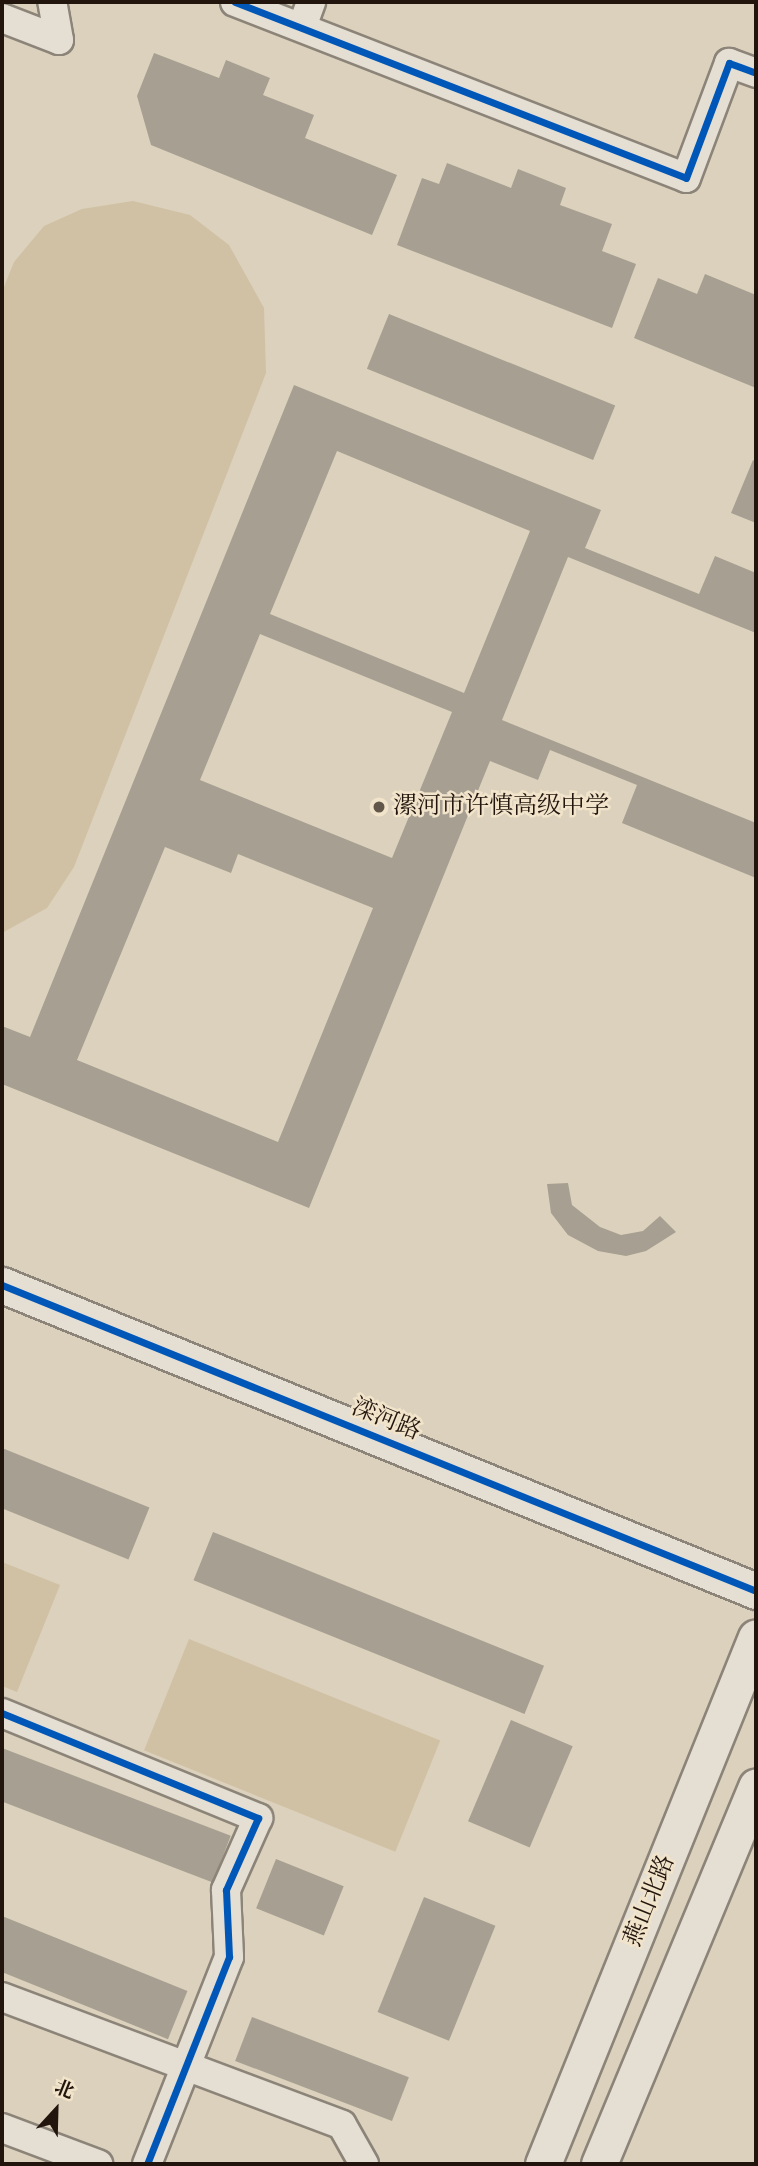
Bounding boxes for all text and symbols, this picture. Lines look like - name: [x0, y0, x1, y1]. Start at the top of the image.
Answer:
- place label: 漯河市许慎高级中学: [393, 793, 609, 821]
- marker: 漯河市许慎高级中学: [371, 799, 387, 815]
- street label: 滦河路: [347, 1393, 425, 1447]
- street label: 燕山北路: [619, 1851, 681, 1951]
- north arrow: [21, 2075, 91, 2145]
- text: 北: [51, 2076, 77, 2104]

